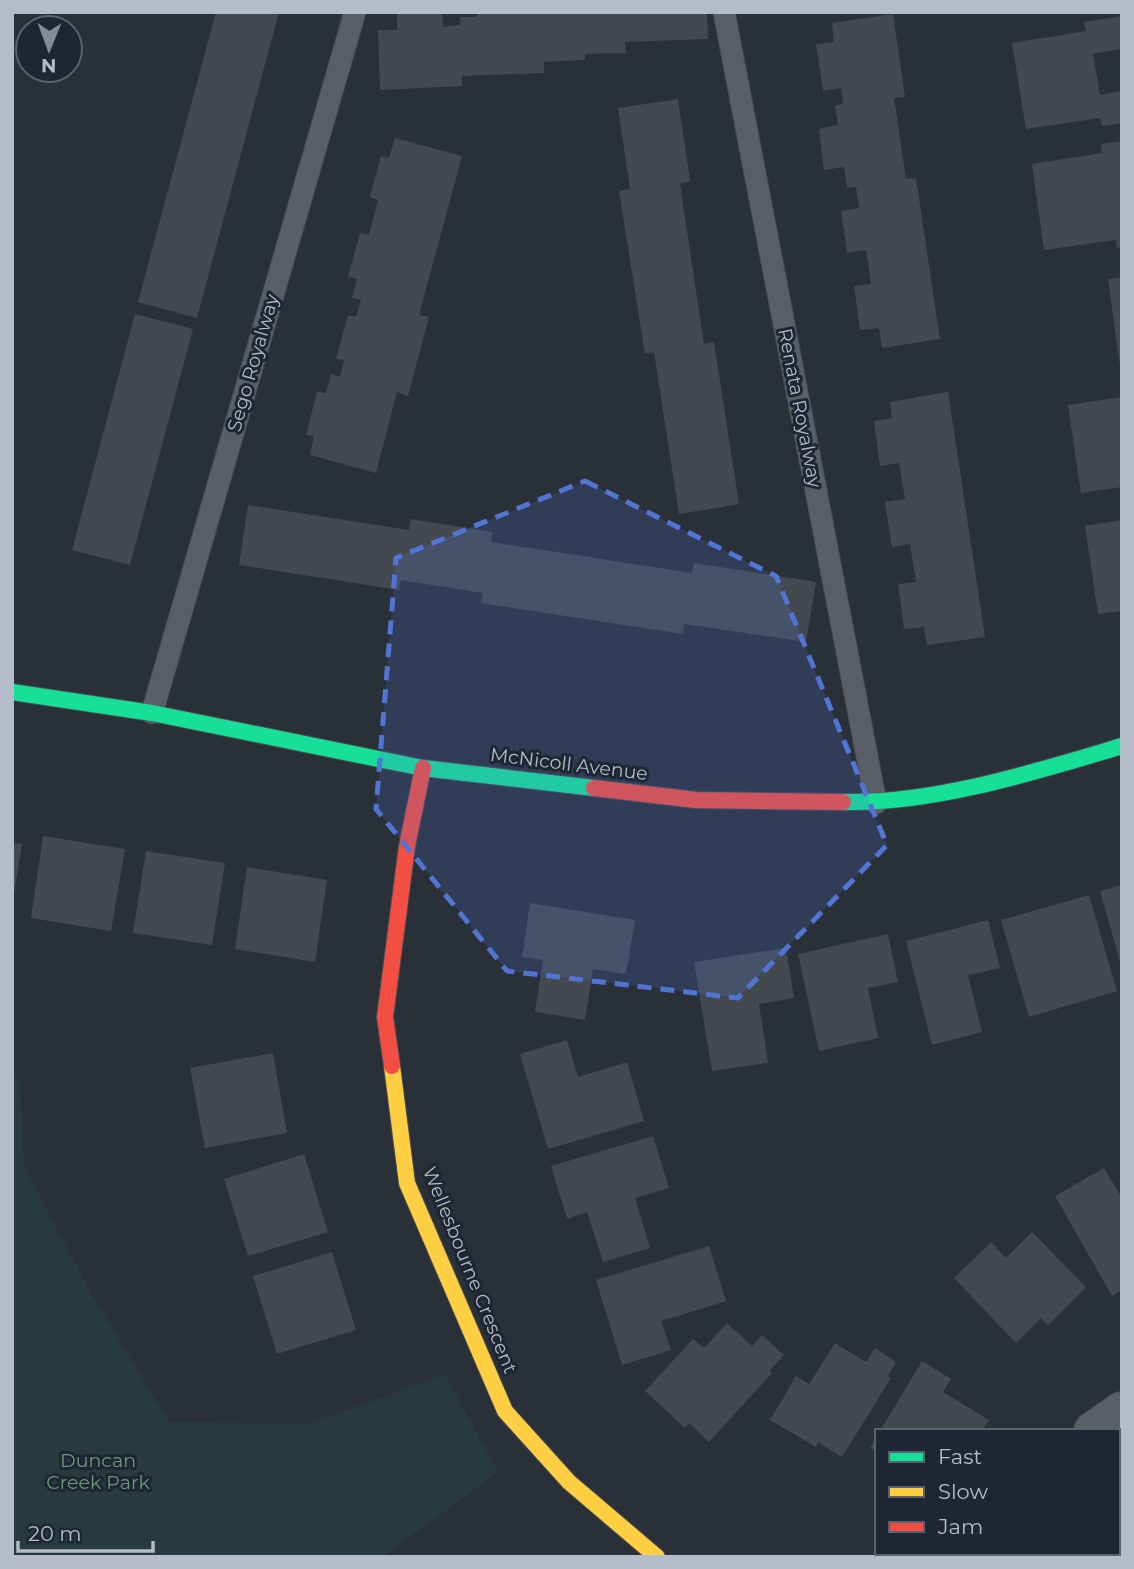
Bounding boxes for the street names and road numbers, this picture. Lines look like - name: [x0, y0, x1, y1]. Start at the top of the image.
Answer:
- street label: Sego Royalway: [222, 291, 284, 435]
- street label: Renata Royalway: [773, 326, 827, 490]
- street label: McNicoll Avenue: [489, 743, 649, 785]
- street label: Wellesbourne Crescent: [418, 1163, 522, 1377]

